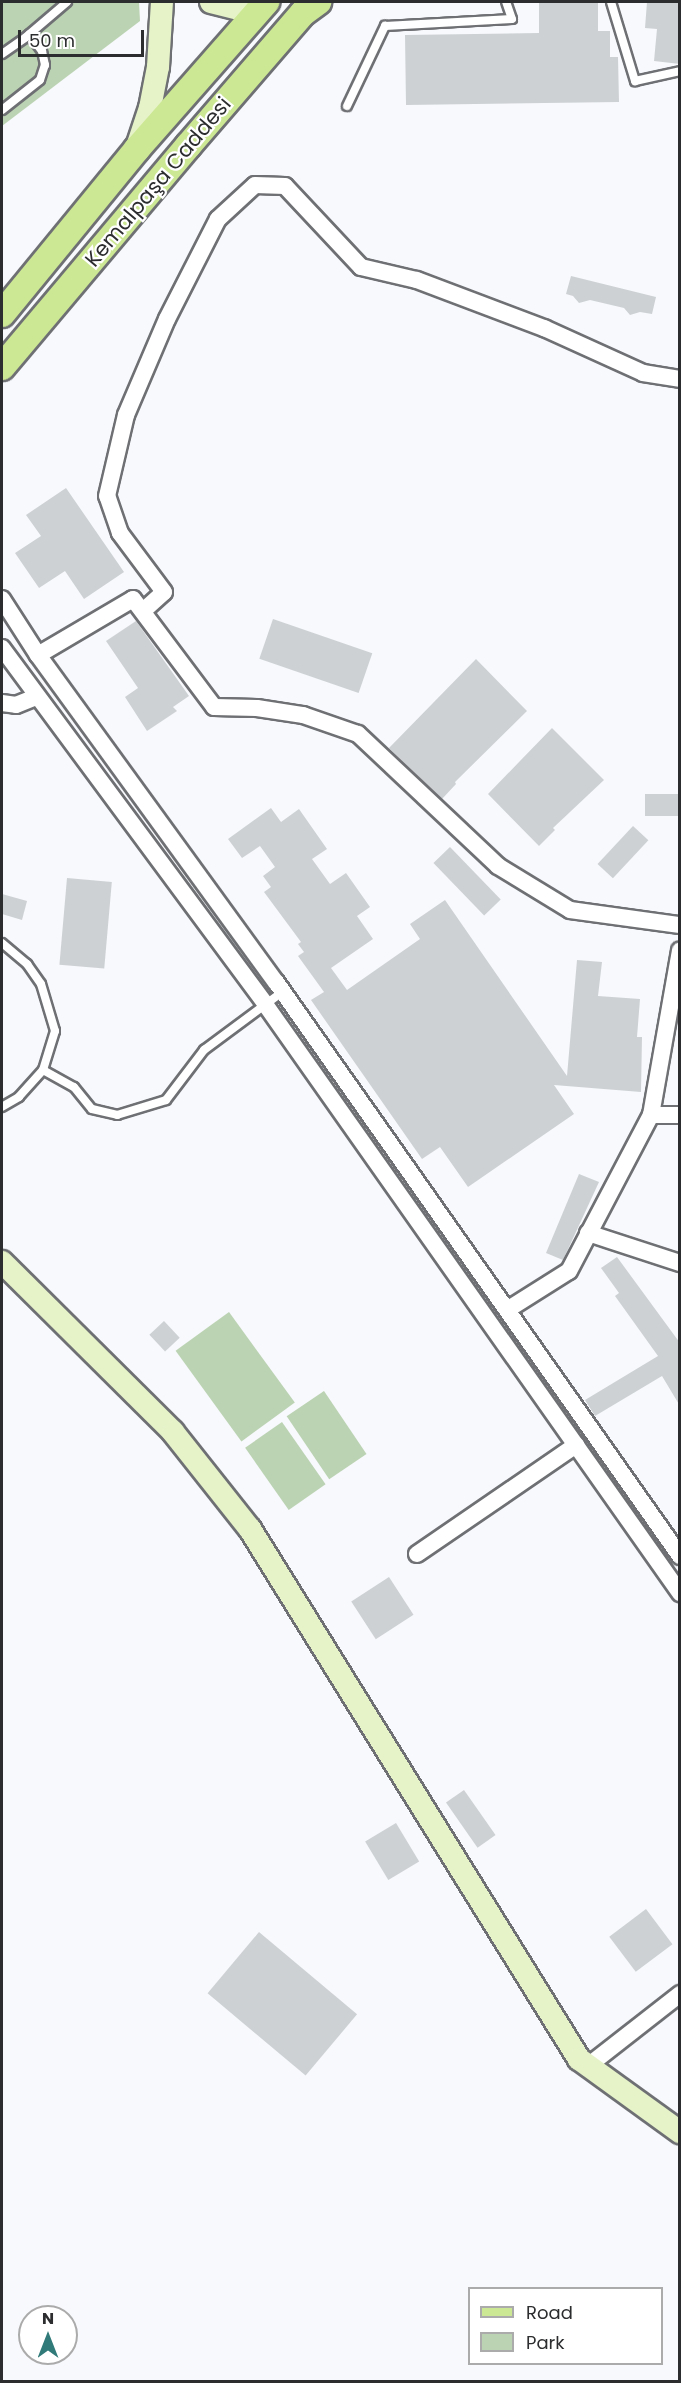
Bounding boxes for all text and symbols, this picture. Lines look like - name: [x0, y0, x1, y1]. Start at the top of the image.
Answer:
- scale bar: [21, 18, 147, 56]
- text: 50 m: [29, 28, 75, 53]
- street label: Kemalpaşa Caddesi: [80, 92, 236, 272]
- legend: [468, 2287, 663, 2365]
- text: Road: [526, 2300, 573, 2325]
- north arrow: [18, 2305, 78, 2365]
- text: N: [42, 2307, 54, 2330]
- text: Park: [526, 2330, 565, 2355]

